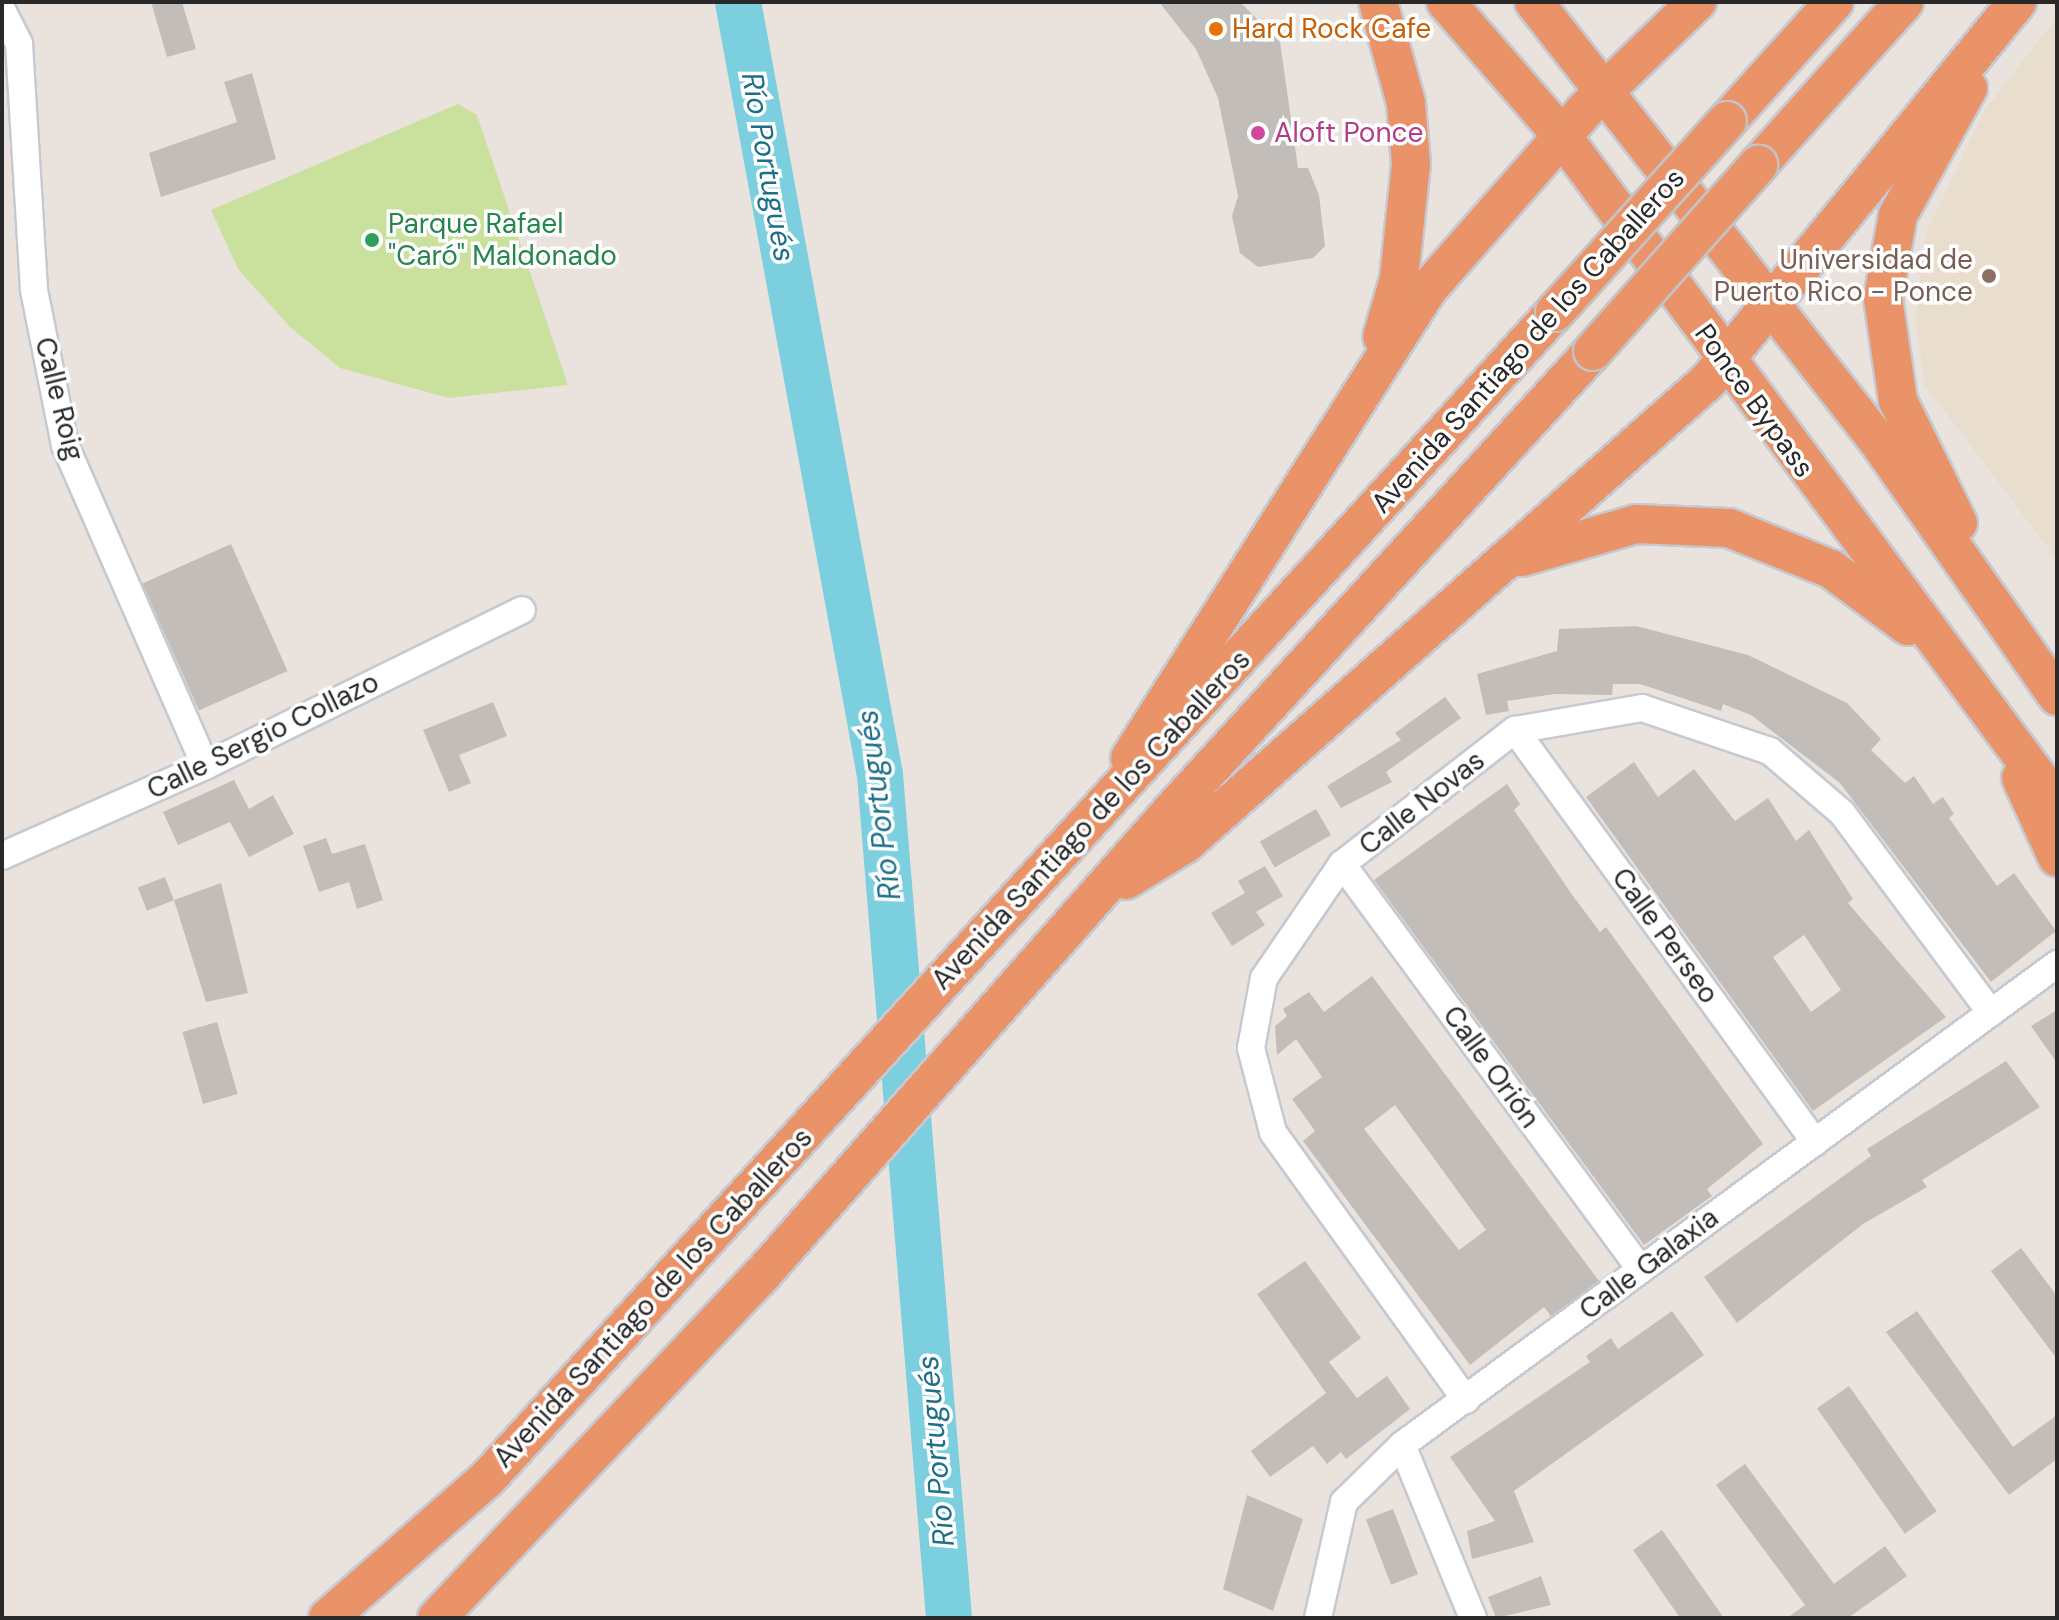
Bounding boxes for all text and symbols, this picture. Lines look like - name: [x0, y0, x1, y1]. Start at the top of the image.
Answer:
- place label: Hard Rock Cafe: [1232, 12, 1431, 46]
- marker: Hard Rock Cafe: [1207, 20, 1225, 38]
- water label: Río Portugués: [734, 69, 802, 265]
- place label: Aloft Ponce: [1274, 116, 1423, 150]
- marker: Aloft Ponce: [1249, 124, 1267, 142]
- street label: Avenida Santiago de los Caballeros: [1364, 162, 1692, 520]
- place label: Parque Rafael "Caró" Maldonado: [388, 207, 617, 273]
- marker: Parque Rafael "Caró" Maldonado: [363, 231, 381, 249]
- place label: Universidad de Puerto Rico - Ponce: [1714, 243, 1973, 309]
- marker: Universidad de Puerto Rico - Ponce: [1980, 267, 1998, 285]
- street label: Ponce Bypass: [1687, 318, 1821, 484]
- street label: Calle Roig: [27, 334, 91, 464]
- street label: Avenida Santiago de los Caballeros: [925, 643, 1257, 997]
- street label: Calle Sergio Collazo: [142, 665, 384, 807]
- water label: Río Portugués: [849, 708, 909, 902]
- street label: Calle Novas: [1353, 744, 1491, 862]
- street label: Calle Perseo: [1605, 862, 1725, 1010]
- street label: Calle Orión: [1436, 999, 1546, 1135]
- street label: Avenida Santiago de los Caballeros: [487, 1121, 819, 1475]
- street label: Calle Galaxia: [1573, 1201, 1725, 1327]
- water label: Río Portugués: [910, 1354, 962, 1548]

